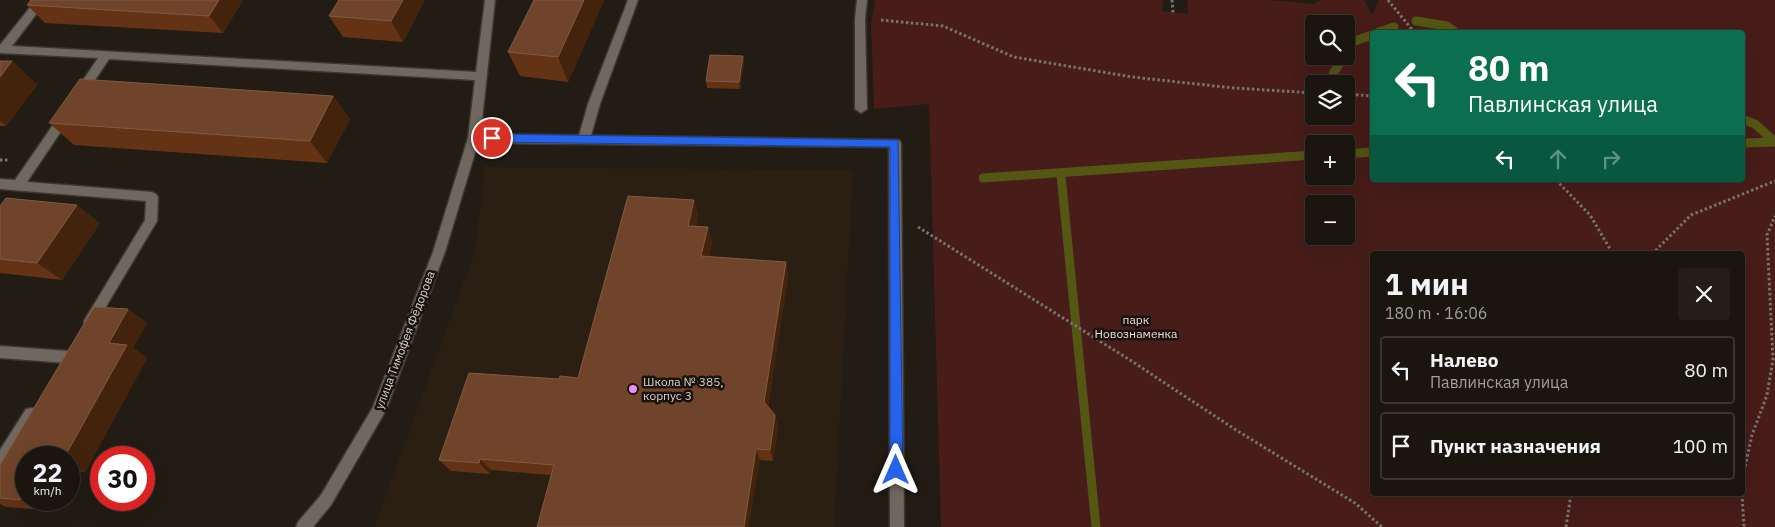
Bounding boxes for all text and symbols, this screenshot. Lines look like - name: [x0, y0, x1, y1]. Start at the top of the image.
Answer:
- map controls: [1305, 15, 1355, 245]
- button: search: [1305, 15, 1355, 65]
- text: 80 m: [1468, 45, 1550, 91]
- icon: left: [1385, 50, 1450, 115]
- button: layers: [1305, 75, 1355, 125]
- text: Павлинская улица: [1468, 89, 1658, 118]
- pin: [471, 117, 513, 159]
- icon: arrive: [478, 124, 506, 152]
- button: +: [1305, 135, 1355, 185]
- icon: left: [1491, 145, 1519, 173]
- icon: ahead: [1544, 145, 1572, 173]
- icon: right: [1597, 145, 1625, 173]
- button: −: [1305, 195, 1355, 245]
- text: 1 мин: [1385, 264, 1469, 303]
- street label: улица Тимофея Фёдорова: [371, 268, 438, 411]
- button: close: [1678, 268, 1730, 320]
- text: 180 m · 16:06: [1385, 303, 1487, 323]
- park label: парк Новознаменка: [1095, 312, 1178, 341]
- text: Налево: [1430, 348, 1499, 372]
- icon: left: [1387, 356, 1415, 384]
- text: 80 m: [1684, 358, 1728, 382]
- text: Павлинская улица: [1430, 372, 1568, 392]
- place label: Школа № 385, корпус 3: [643, 374, 724, 403]
- marker: Школа № 385, корпус 3: [627, 383, 639, 395]
- icon: arrive: [1387, 432, 1415, 460]
- text: Пункт назначения: [1430, 434, 1601, 458]
- text: 100 m: [1673, 434, 1728, 458]
- position arrow: [869, 443, 921, 495]
- speed limit sign: 30: [90, 446, 155, 511]
- text: 22: [32, 456, 63, 489]
- text: km/h: [33, 483, 62, 498]

